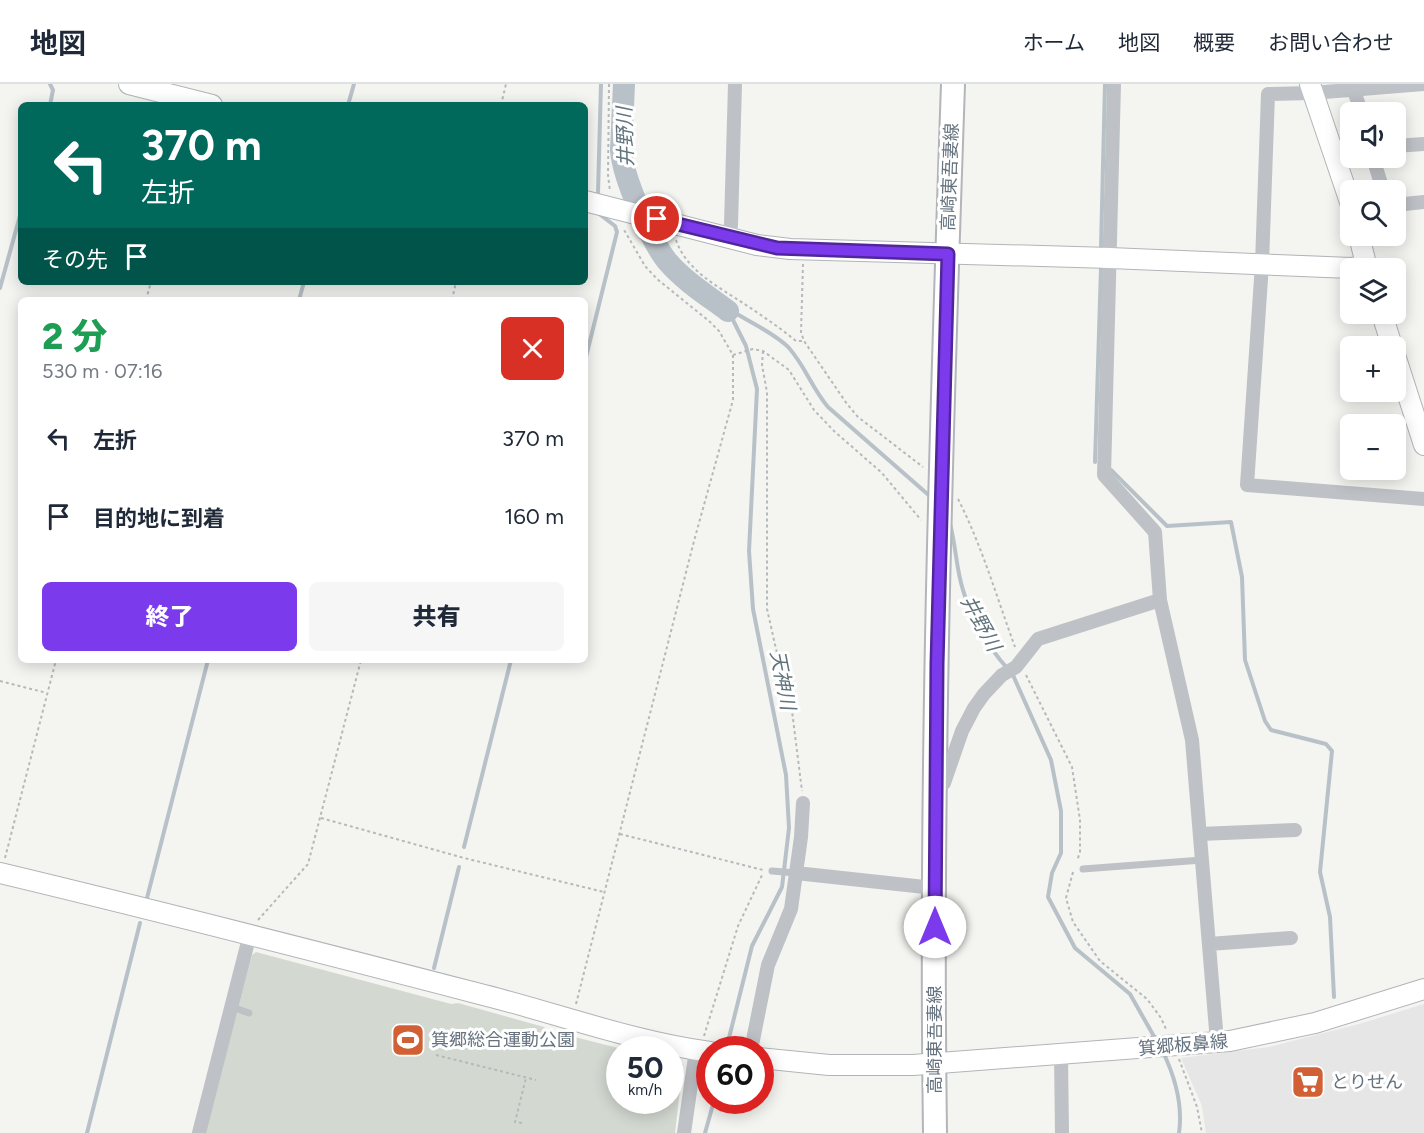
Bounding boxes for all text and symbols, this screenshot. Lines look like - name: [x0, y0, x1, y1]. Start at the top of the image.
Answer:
- text: 地図: [30, 26, 86, 60]
- text: ホーム: [1023, 30, 1085, 55]
- text: 地図: [1118, 30, 1160, 55]
- text: 概要: [1193, 30, 1235, 55]
- text: お問い合わせ: [1268, 30, 1394, 55]
- map controls: [1340, 102, 1406, 480]
- button: sound: [1340, 102, 1406, 168]
- water label: 井野川: [612, 105, 638, 167]
- text: 370 m: [141, 120, 262, 171]
- street label: 高崎東吾妻線: [937, 123, 963, 231]
- icon: left: [42, 126, 120, 204]
- text: 左折: [141, 176, 195, 209]
- button: search: [1340, 180, 1406, 246]
- pin: [631, 193, 682, 244]
- icon: arrive: [640, 202, 673, 235]
- icon: arrive: [120, 240, 153, 273]
- text: その先: [42, 246, 108, 273]
- button: layers: [1340, 258, 1406, 324]
- text: 2 分: [42, 315, 108, 358]
- button: close: [501, 317, 564, 380]
- button: +: [1340, 336, 1406, 402]
- text: 530 m · 07:16: [42, 359, 162, 383]
- button: −: [1340, 414, 1406, 480]
- icon: left: [42, 422, 75, 455]
- text: 370 m: [502, 425, 564, 452]
- text: 左折: [93, 427, 137, 454]
- icon: arrive: [42, 500, 75, 533]
- text: 160 m: [504, 503, 564, 530]
- text: 目的地に到着: [93, 505, 225, 532]
- button: 終了: [42, 582, 297, 651]
- button: 共有: [309, 582, 564, 651]
- water label: 井野川: [956, 591, 1007, 657]
- water label: 天神川: [765, 648, 801, 714]
- position arrow: [903, 895, 967, 959]
- street label: 高崎東吾妻線: [924, 986, 946, 1094]
- sports icon: 箕郷総合運動公園: [390, 1022, 426, 1058]
- place label: 箕郷総合運動公園: [431, 1029, 575, 1051]
- street label: 箕郷板鼻線: [1137, 1030, 1229, 1060]
- speed limit sign: 60: [696, 1036, 774, 1114]
- text: 50: [627, 1049, 663, 1086]
- supermarket icon: とりせん: [1290, 1064, 1326, 1100]
- place label: とりせん: [1331, 1071, 1403, 1093]
- text: km/h: [628, 1081, 662, 1099]

